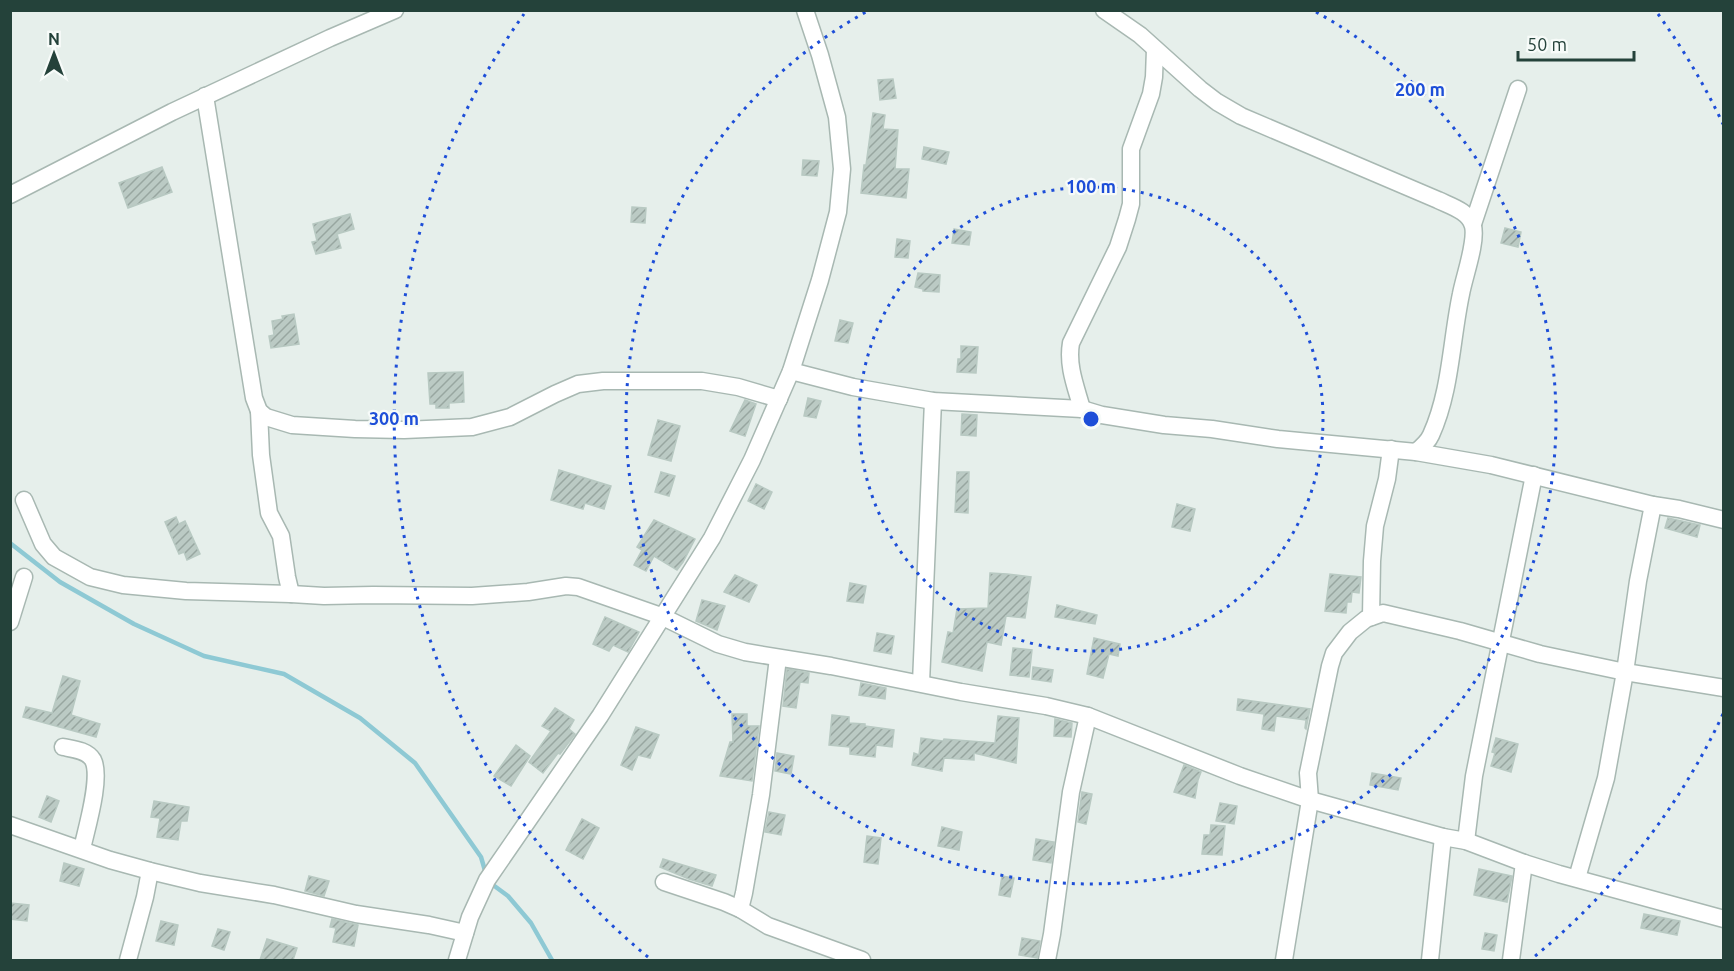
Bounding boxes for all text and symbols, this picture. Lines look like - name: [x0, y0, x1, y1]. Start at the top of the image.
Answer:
- north arrow: [24, 24, 84, 84]
- scale bar: [1518, 24, 1634, 62]
- text: N: [48, 30, 60, 48]
- text: 50 m: [1527, 34, 1567, 54]
- text: 200 m: [1395, 79, 1445, 99]
- text: 100 m: [1066, 176, 1116, 196]
- text: 300 m: [369, 408, 419, 428]
- centre of rings: [1081, 409, 1101, 429]

